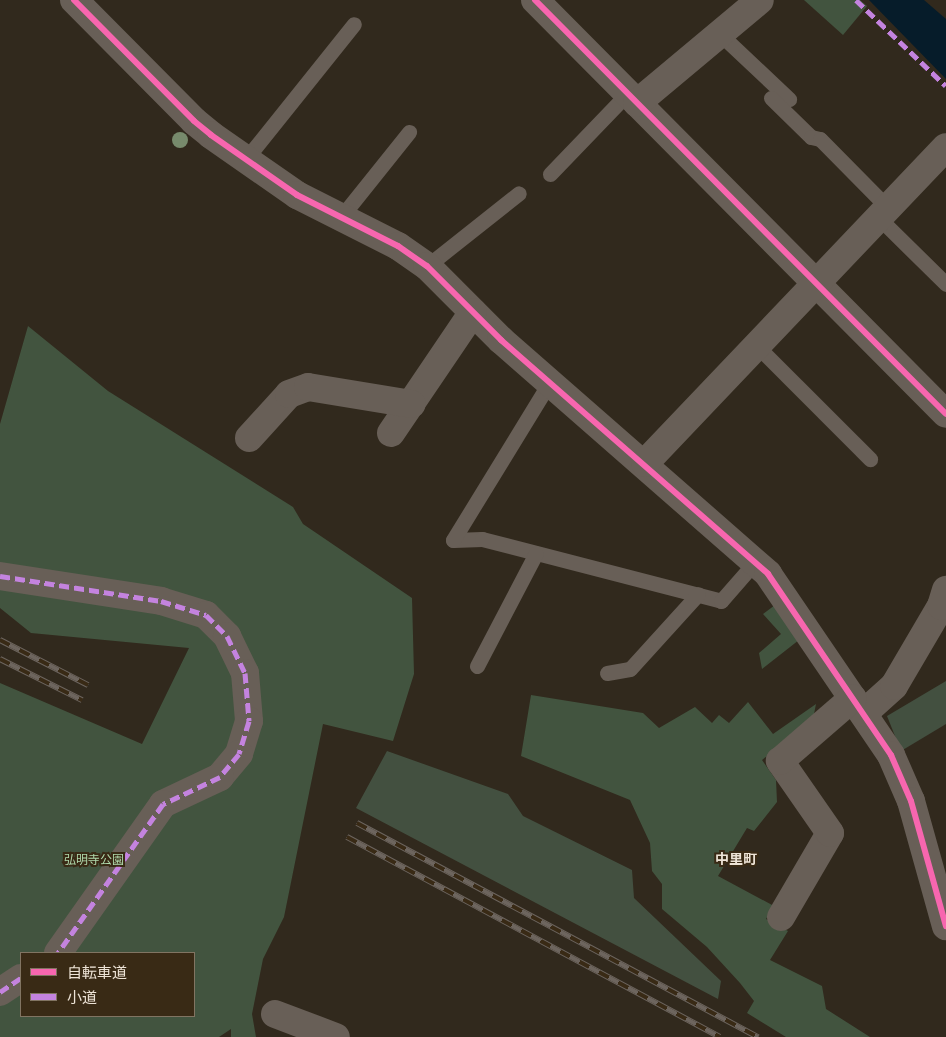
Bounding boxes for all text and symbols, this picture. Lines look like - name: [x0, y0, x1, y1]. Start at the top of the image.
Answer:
- district label: 中里町: [715, 851, 757, 867]
- park label: 弘明寺公園: [64, 853, 124, 867]
- legend: [20, 952, 195, 1017]
- text: 自転車道: [67, 963, 127, 982]
- text: 小道: [67, 988, 97, 1007]

